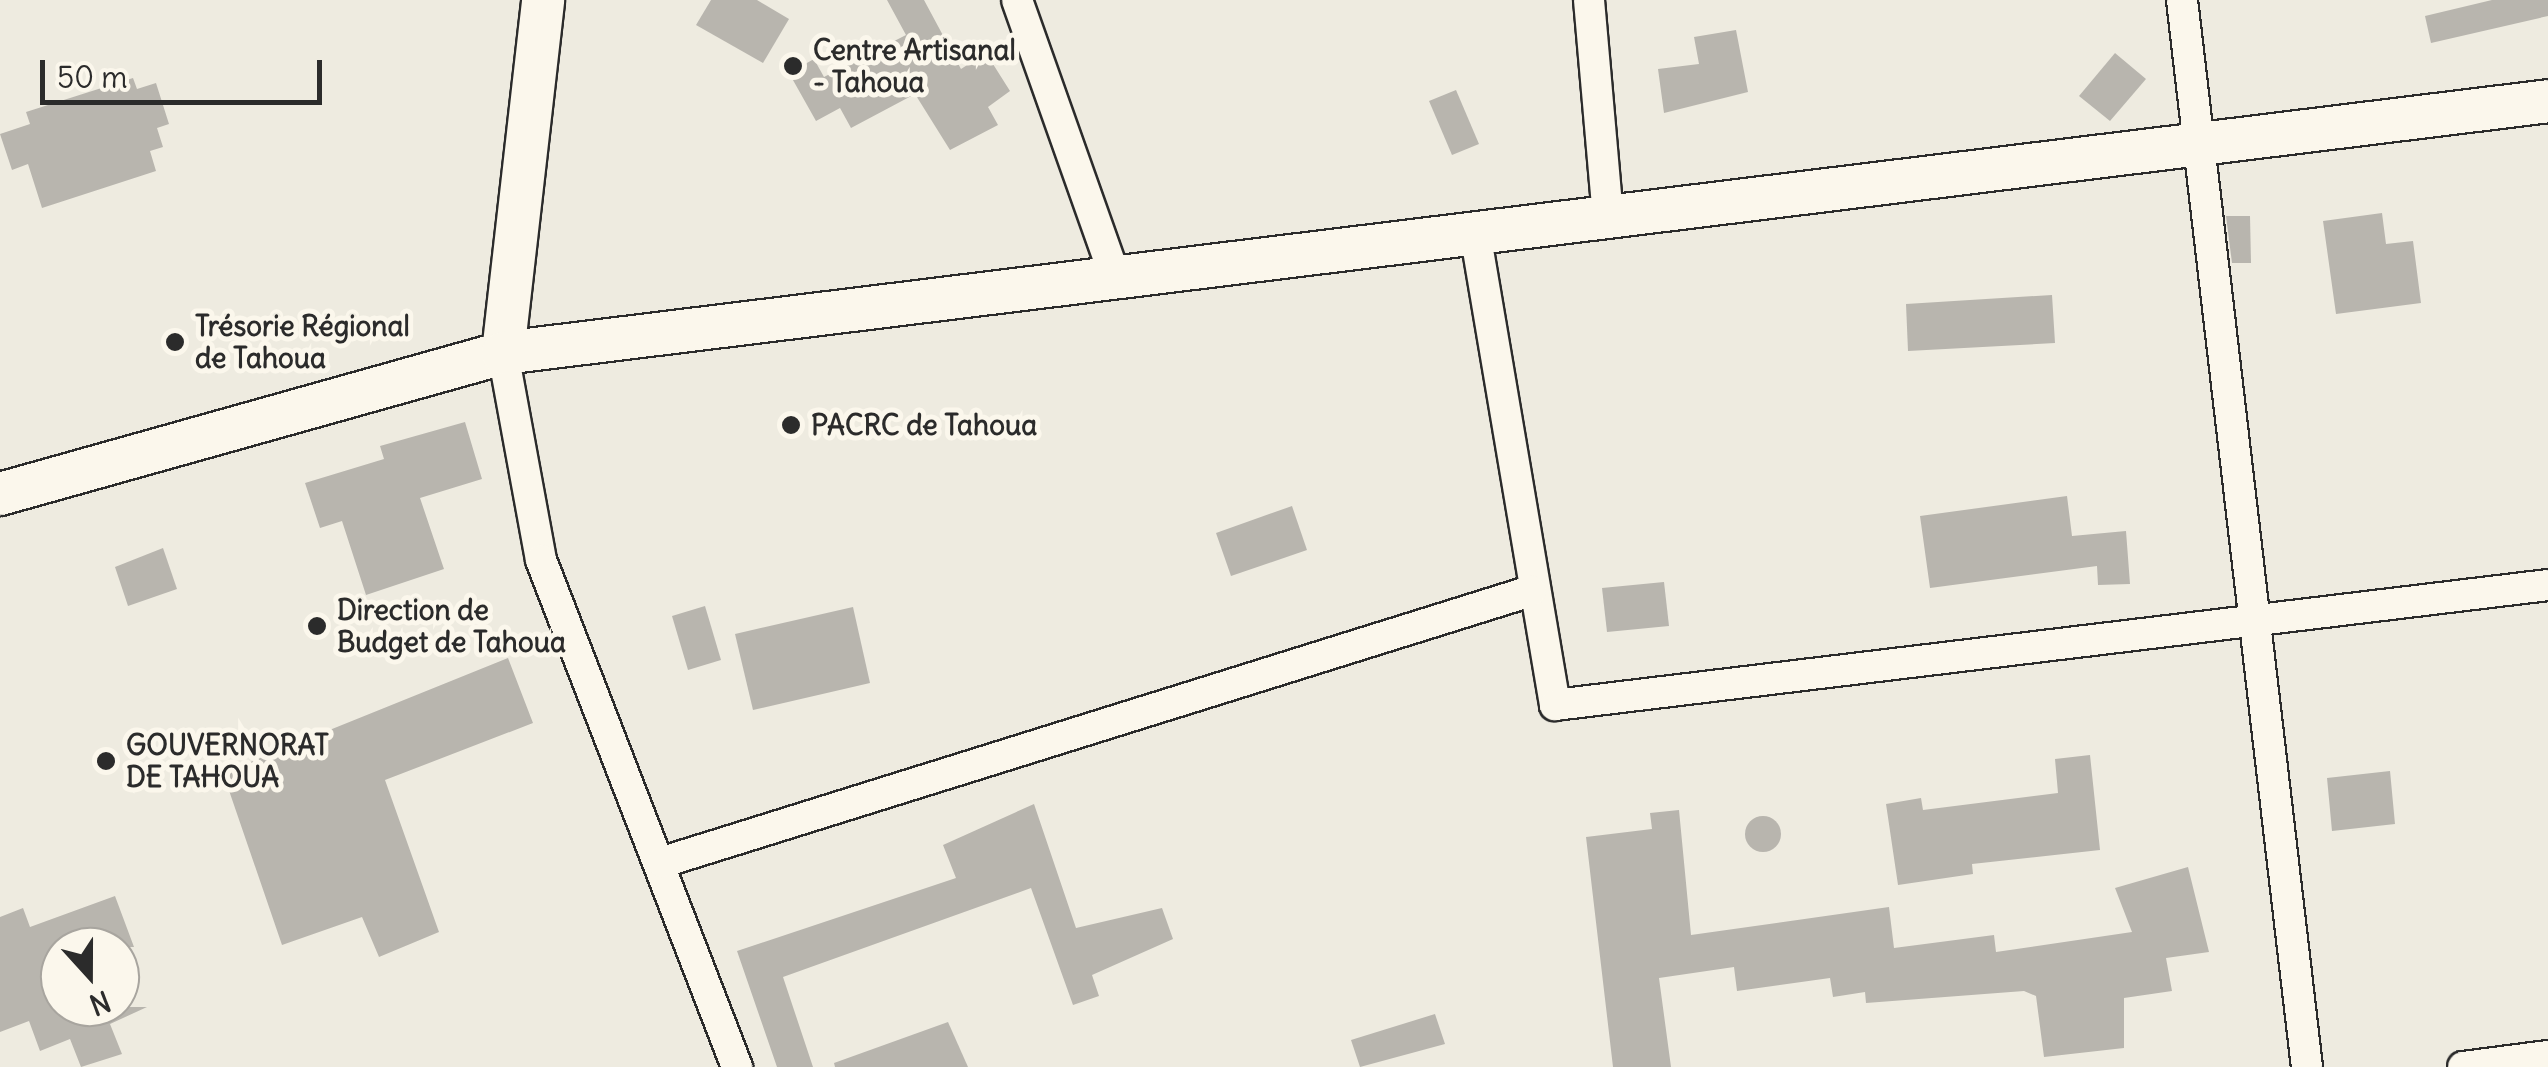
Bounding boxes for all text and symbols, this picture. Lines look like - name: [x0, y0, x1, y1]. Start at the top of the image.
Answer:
- place label: Centre Artisanal - Tahoua: [813, 33, 1016, 99]
- scale bar: [45, 40, 328, 102]
- marker: Centre Artisanal - Tahoua: [782, 55, 804, 77]
- text: 50 m: [57, 58, 127, 96]
- place label: Trésorie Régional de Tahoua: [195, 309, 410, 375]
- marker: Trésorie Régional de Tahoua: [164, 331, 186, 353]
- place label: PACRC de Tahoua: [811, 408, 1037, 442]
- marker: PACRC de Tahoua: [780, 414, 802, 436]
- place label: Direction de Budget de Tahoua: [337, 593, 566, 659]
- marker: Direction de Budget de Tahoua: [306, 615, 328, 637]
- place label: GOUVERNORAT DE TAHOUA: [126, 728, 329, 794]
- marker: GOUVERNORAT DE TAHOUA: [95, 750, 117, 772]
- north arrow: [40, 927, 140, 1027]
- text: N: [85, 983, 116, 1023]

